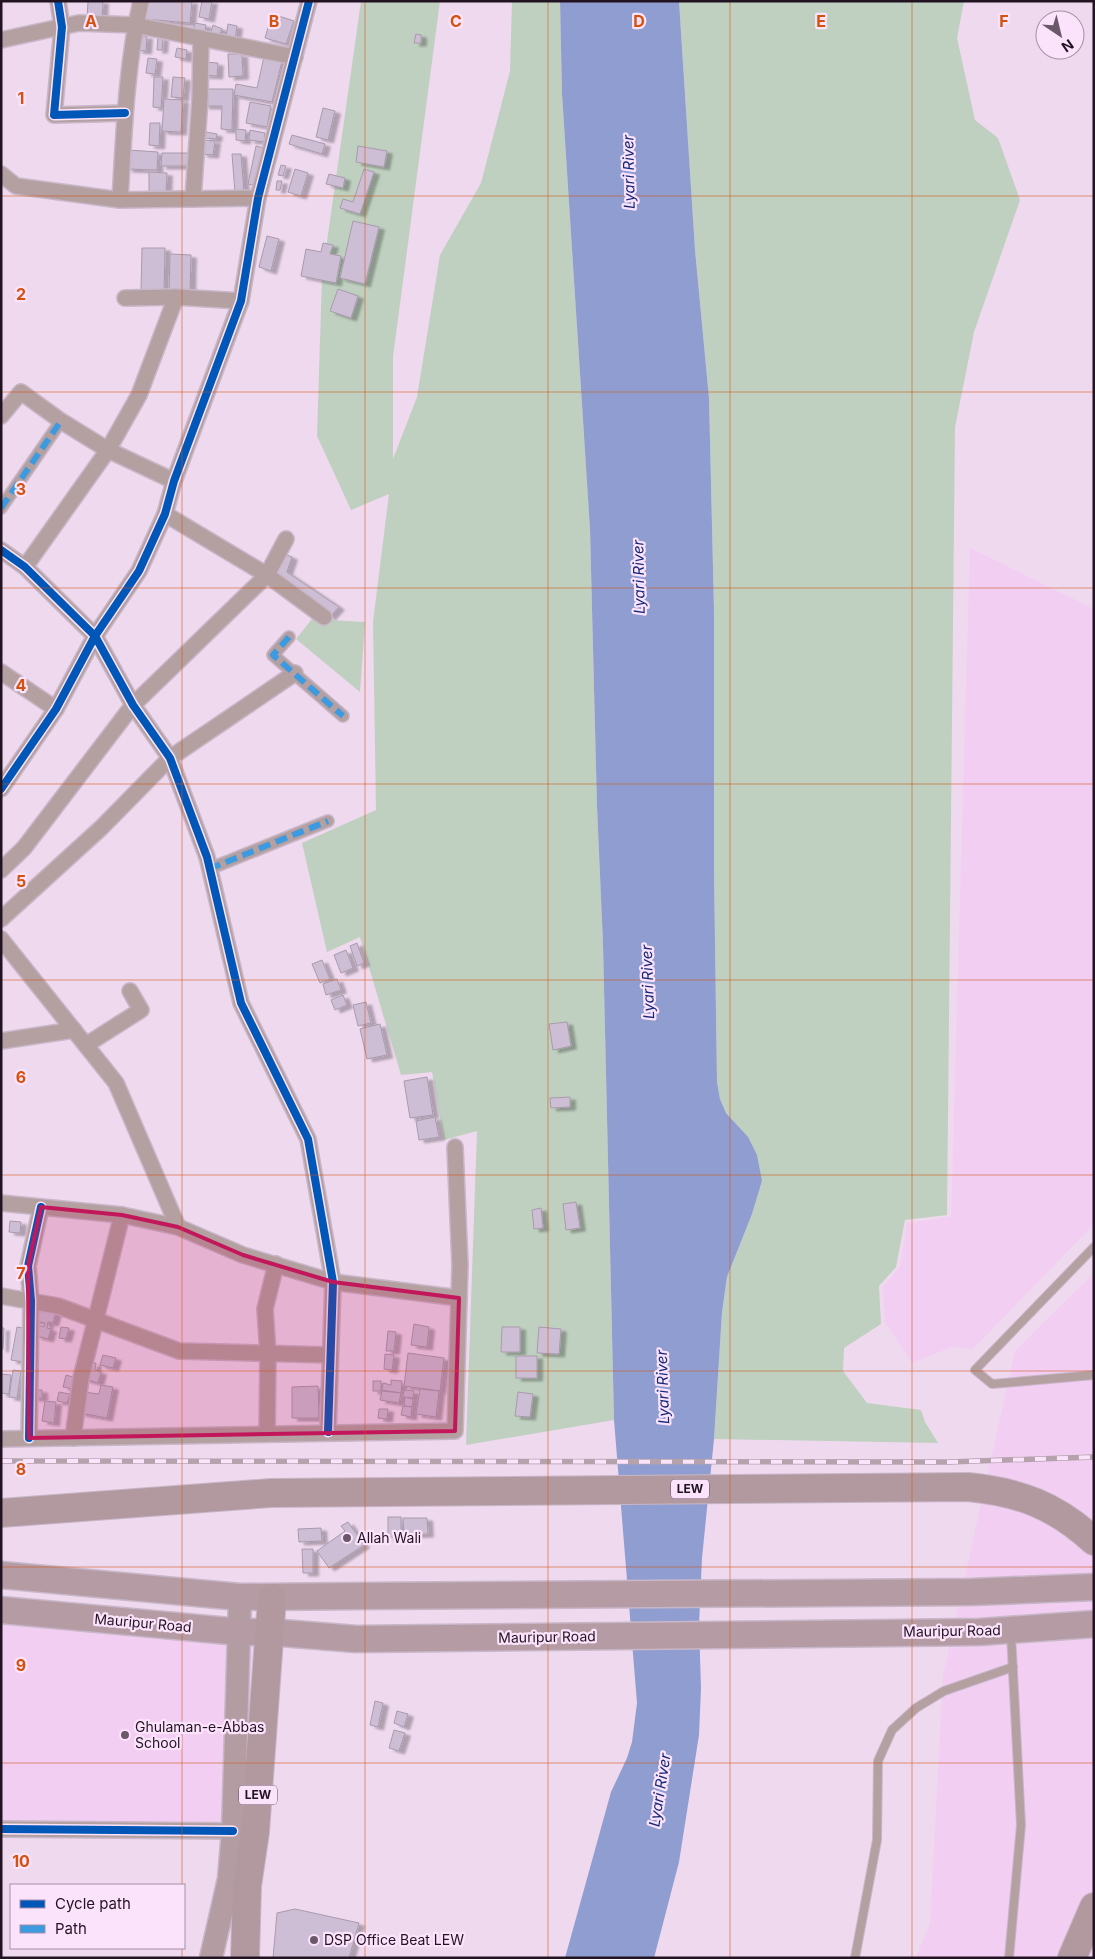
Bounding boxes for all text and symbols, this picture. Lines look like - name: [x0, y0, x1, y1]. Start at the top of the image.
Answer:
- north arrow: [1035, 10, 1085, 60]
- text: A: [85, 11, 97, 31]
- text: B: [269, 11, 279, 31]
- text: C: [450, 11, 462, 31]
- text: D: [633, 11, 645, 31]
- text: E: [816, 11, 826, 31]
- text: F: [999, 11, 1009, 31]
- text: N: [1058, 36, 1077, 56]
- text: 1: [18, 88, 24, 108]
- water label: Lyari River: [618, 134, 639, 209]
- text: 2: [16, 284, 26, 304]
- text: 3: [16, 479, 26, 499]
- water label: Lyari River: [628, 539, 649, 614]
- text: 4: [16, 675, 27, 695]
- text: 5: [16, 871, 26, 891]
- water label: Lyari River: [637, 944, 658, 1019]
- text: 6: [16, 1067, 26, 1087]
- text: 7: [16, 1263, 26, 1283]
- water label: Lyari River: [652, 1349, 673, 1424]
- text: 8: [16, 1459, 26, 1479]
- road number: LEW: [671, 1480, 709, 1498]
- place label: Allah Wali: [357, 1529, 421, 1546]
- marker: Allah Wali: [341, 1532, 353, 1544]
- street label: Mauripur Road: [94, 1610, 192, 1635]
- street label: Mauripur Road: [903, 1621, 1001, 1640]
- street label: Mauripur Road: [498, 1627, 596, 1646]
- text: 9: [16, 1655, 26, 1675]
- place label: Ghulaman-e-Abbas School: [135, 1718, 264, 1751]
- marker: Ghulaman-e-Abbas School: [119, 1729, 131, 1741]
- water label: Lyari River: [644, 1751, 675, 1828]
- road number: LEW: [239, 1786, 277, 1804]
- text: 10: [12, 1851, 30, 1871]
- legend: [10, 1884, 185, 1949]
- text: Cycle path: [55, 1894, 131, 1913]
- text: Path: [55, 1919, 87, 1938]
- place label: DSP Office Beat LEW: [324, 1931, 464, 1948]
- marker: DSP Office Beat LEW: [308, 1934, 320, 1946]

